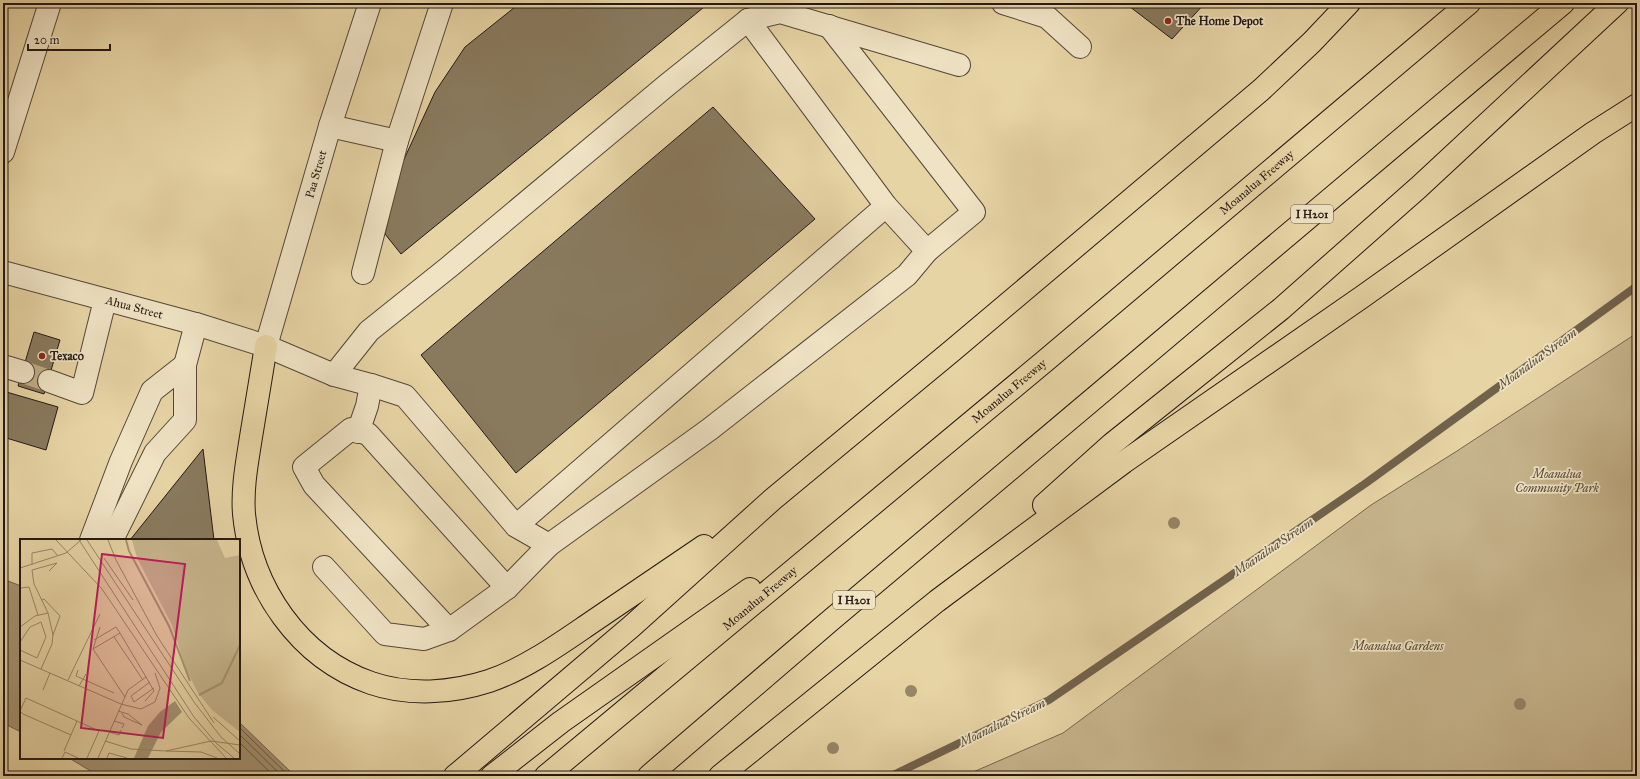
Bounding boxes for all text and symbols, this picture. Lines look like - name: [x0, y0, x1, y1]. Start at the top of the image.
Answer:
- place label: The Home Depot: [1175, 14, 1264, 29]
- marker: The Home Depot: [1163, 16, 1173, 26]
- scale bar: [28, 26, 110, 52]
- text: 20 m: [34, 33, 60, 47]
- street label: Moanalua Freeway: [1217, 147, 1297, 218]
- street label: Paa Street: [302, 148, 330, 200]
- road number: I H201: [1291, 205, 1333, 223]
- street label: Ahua Street: [103, 293, 165, 322]
- water label: Moanalua Stream: [1493, 324, 1581, 394]
- place label: Texaco: [49, 349, 84, 363]
- marker: Texaco: [37, 351, 47, 361]
- street label: Moanalua Freeway: [969, 356, 1049, 426]
- park label: Moanalua Community Park: [1515, 467, 1599, 495]
- water label: Moanalua Stream: [1229, 514, 1317, 581]
- inset map: [20, 539, 240, 759]
- street label: Moanalua Freeway: [720, 563, 800, 633]
- road number: I H201: [833, 591, 875, 609]
- park label: Moanalua Gardens: [1352, 639, 1444, 653]
- water label: Moanalua Stream: [955, 695, 1049, 752]

